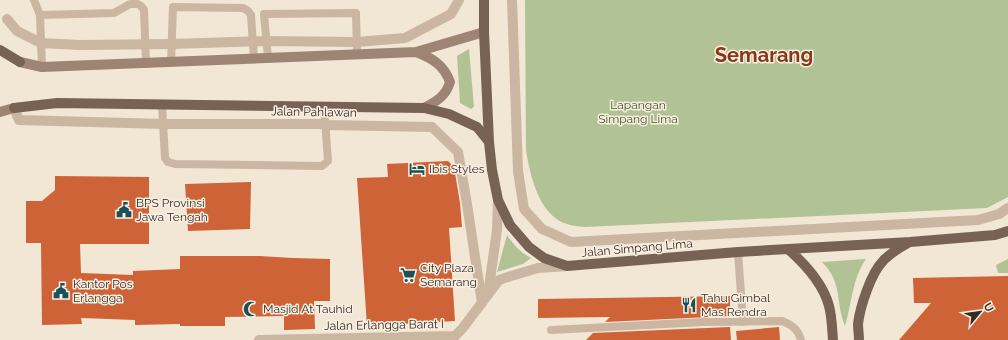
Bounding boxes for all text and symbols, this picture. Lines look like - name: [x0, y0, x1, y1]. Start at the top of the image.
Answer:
- district label: Semarang: [715, 43, 813, 67]
- park label: Lapangan Simpang Lima: [598, 98, 678, 126]
- street label: Jalan Pahlawan: [271, 104, 357, 120]
- hotel icon: Ibis Styles: [408, 160, 426, 178]
- place label: Ibis Styles: [429, 162, 485, 176]
- place label: BPS Provinsi Jawa Tengah: [136, 196, 208, 224]
- public building icon: BPS Provinsi Jawa Tengah: [115, 201, 133, 219]
- street label: Jalan Simpang Lima: [581, 236, 693, 260]
- place label: City Plaza Semarang: [420, 261, 477, 289]
- supermarket icon: City Plaza Semarang: [399, 266, 417, 284]
- place label: Kantor Pos Erlangga: [73, 277, 133, 305]
- public building icon: Kantor Pos Erlangga: [52, 282, 70, 300]
- place label: Tahu Gimbal Mas Rendra: [701, 291, 771, 319]
- north arrow: [960, 292, 1000, 332]
- restaurant icon: Tahu Gimbal Mas Rendra: [680, 296, 698, 314]
- mosque icon: Masjid At Tauhid: [242, 300, 260, 318]
- text: U: [981, 301, 996, 314]
- place label: Masjid At Tauhid: [263, 302, 353, 316]
- street label: Jalan Erlangga Barat I: [324, 317, 444, 333]

